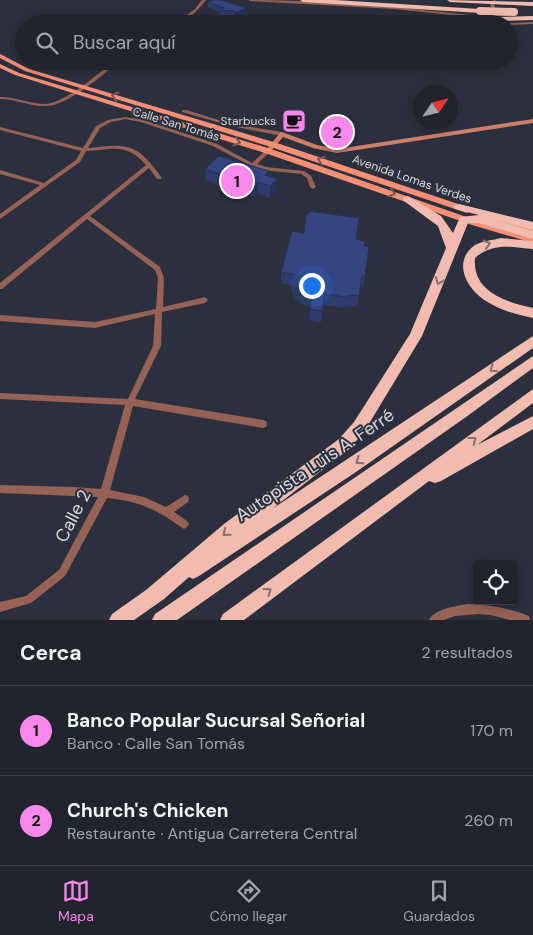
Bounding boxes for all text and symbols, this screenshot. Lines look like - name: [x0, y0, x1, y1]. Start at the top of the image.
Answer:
- search box: [15, 15, 518, 70]
- icon: search: [33, 29, 61, 57]
- text: Buscar aquí: [73, 30, 176, 55]
- north arrow: [413, 85, 458, 130]
- one-way arrow: [112, 92, 120, 102]
- street label: Calle San Tomás: [131, 103, 221, 145]
- cafe icon: Starbucks: [281, 108, 307, 134]
- place label: Starbucks: [220, 113, 276, 129]
- pin: 2: [321, 113, 353, 151]
- one-way arrow: [233, 137, 241, 147]
- street label: Avenida Lomas Verdes: [350, 151, 474, 207]
- one-way arrow: [317, 156, 325, 166]
- pin: 1: [221, 162, 253, 200]
- one-way arrow: [387, 188, 395, 198]
- one-way arrow: [482, 240, 490, 250]
- your location: [299, 273, 325, 299]
- one-way arrow: [434, 276, 445, 285]
- one-way arrow: [489, 363, 499, 372]
- street label: Autopista Luis A. Ferré: [231, 403, 399, 527]
- one-way arrow: [467, 437, 477, 446]
- one-way arrow: [356, 455, 365, 464]
- street label: Calle 2: [50, 486, 96, 546]
- one-way arrow: [223, 528, 232, 537]
- map controls: [473, 560, 518, 605]
- button: locate: [473, 560, 518, 605]
- one-way arrow: [262, 588, 272, 597]
- text: Cerca: [20, 639, 82, 667]
- text: 2 resultados: [422, 642, 513, 663]
- text: Banco Popular Sucursal Señorial: [67, 708, 365, 733]
- text: 1: [33, 720, 39, 741]
- text: 170 m: [470, 720, 513, 741]
- text: Banco · Calle San Tomás: [67, 733, 245, 754]
- text: Church's Chicken: [67, 798, 229, 823]
- text: 2: [31, 810, 41, 831]
- text: 260 m: [464, 810, 513, 831]
- text: Restaurante · Antigua Carretera Central: [67, 823, 357, 844]
- tab: Mapa: [58, 877, 94, 925]
- tab: Cómo llegar: [210, 877, 287, 925]
- tab: Guardados: [403, 877, 475, 925]

